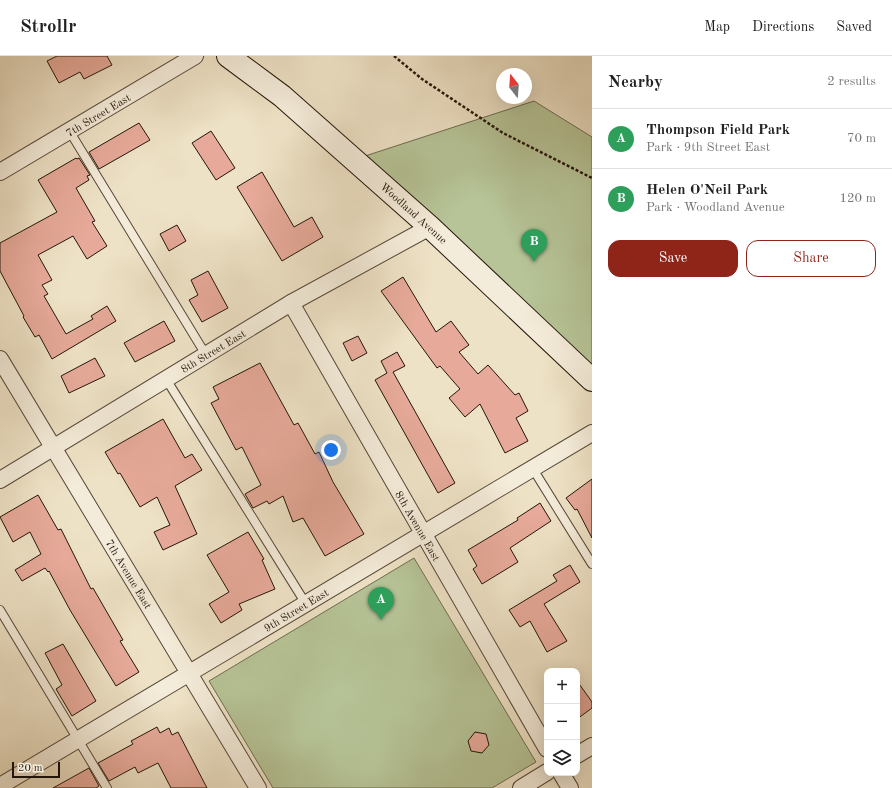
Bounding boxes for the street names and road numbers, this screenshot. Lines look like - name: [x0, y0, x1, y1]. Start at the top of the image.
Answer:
- street label: 7th Street East: [65, 93, 133, 140]
- street label: Woodland Avenue: [378, 181, 448, 247]
- street label: 8th Street East: [180, 329, 248, 376]
- street label: 8th Avenue East: [392, 490, 441, 564]
- street label: 7th Avenue East: [103, 538, 153, 612]
- street label: 9th Street East: [263, 588, 331, 635]

